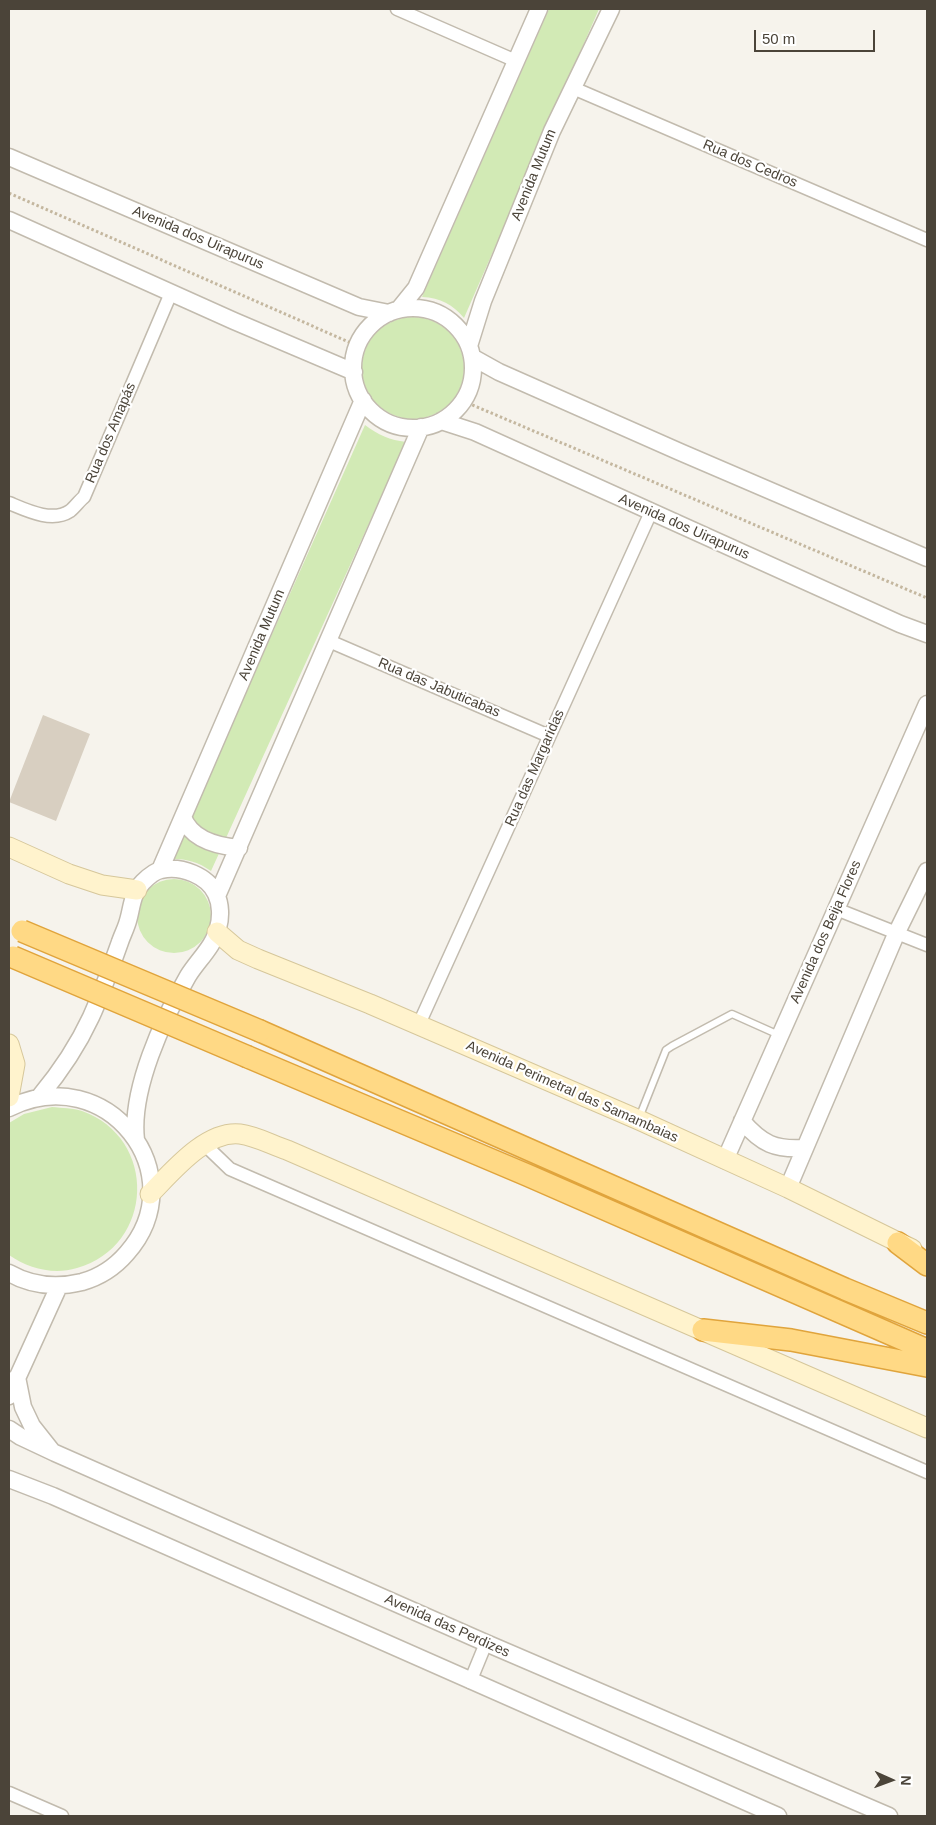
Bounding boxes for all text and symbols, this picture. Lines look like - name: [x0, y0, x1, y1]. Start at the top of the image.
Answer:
- scale bar: [756, 20, 877, 52]
- text: 50 m: [762, 30, 795, 47]
- street label: Avenida Mutum: [508, 127, 560, 223]
- street label: Rua dos Cedros: [700, 137, 800, 191]
- street label: Avenida dos Uirapurus: [130, 203, 266, 273]
- street label: Rua dos Amapás: [82, 380, 140, 486]
- street label: Avenida dos Uirapurus: [616, 491, 752, 563]
- street label: Avenida Mutum: [235, 587, 289, 683]
- street label: Rua das Jabuticabas: [376, 655, 502, 721]
- street label: Rua das Margaridas: [502, 707, 568, 829]
- street label: Avenida dos Beija Flores: [787, 858, 865, 1006]
- street label: Avenida Perimetral das Samambaias: [463, 1038, 681, 1146]
- street label: Avenida das Perdizes: [382, 1591, 512, 1661]
- north arrow: [866, 1755, 916, 1805]
- text: N: [898, 1775, 914, 1786]

